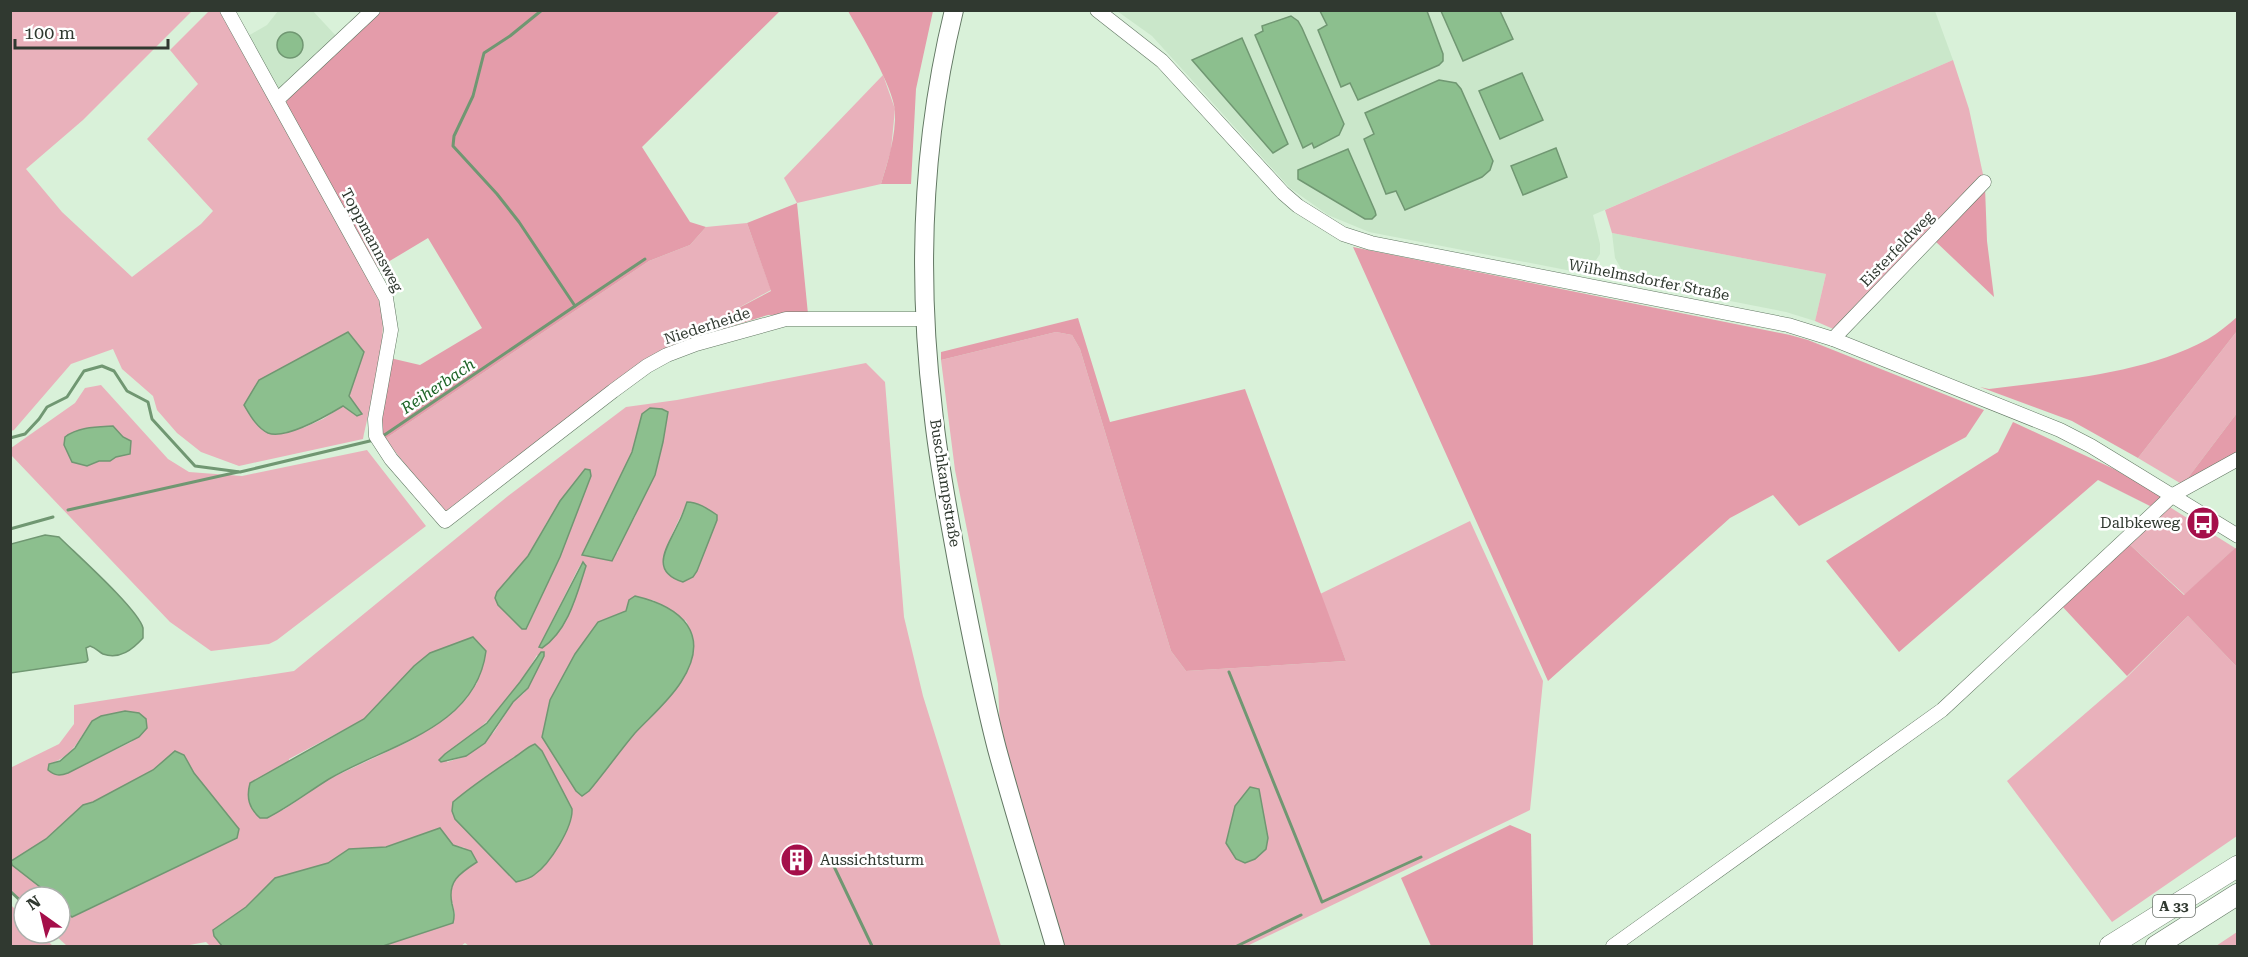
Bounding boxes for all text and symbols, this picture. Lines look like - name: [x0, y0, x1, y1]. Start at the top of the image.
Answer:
- scale bar: [15, 12, 168, 50]
- text: 100 m: [24, 22, 75, 43]
- street label: Toppmannsweg: [337, 185, 407, 295]
- street label: Eisterfeldweg: [1856, 207, 1938, 291]
- street label: Wilhelmsdorfer Straße: [1567, 256, 1731, 304]
- street label: Niederheide: [662, 304, 752, 348]
- water label: Reiherbach: [397, 354, 479, 418]
- street label: Buschkampstraße: [926, 418, 964, 548]
- bus stop icon: Dalbkeweg: [2185, 505, 2221, 541]
- place label: Dalbkeweg: [2100, 514, 2180, 532]
- building icon: Aussichtsturm: [779, 842, 815, 878]
- place label: Aussichtsturm: [820, 851, 925, 869]
- north arrow: [12, 885, 72, 945]
- text: N: [23, 892, 44, 914]
- road number: A 33: [2153, 895, 2195, 917]

